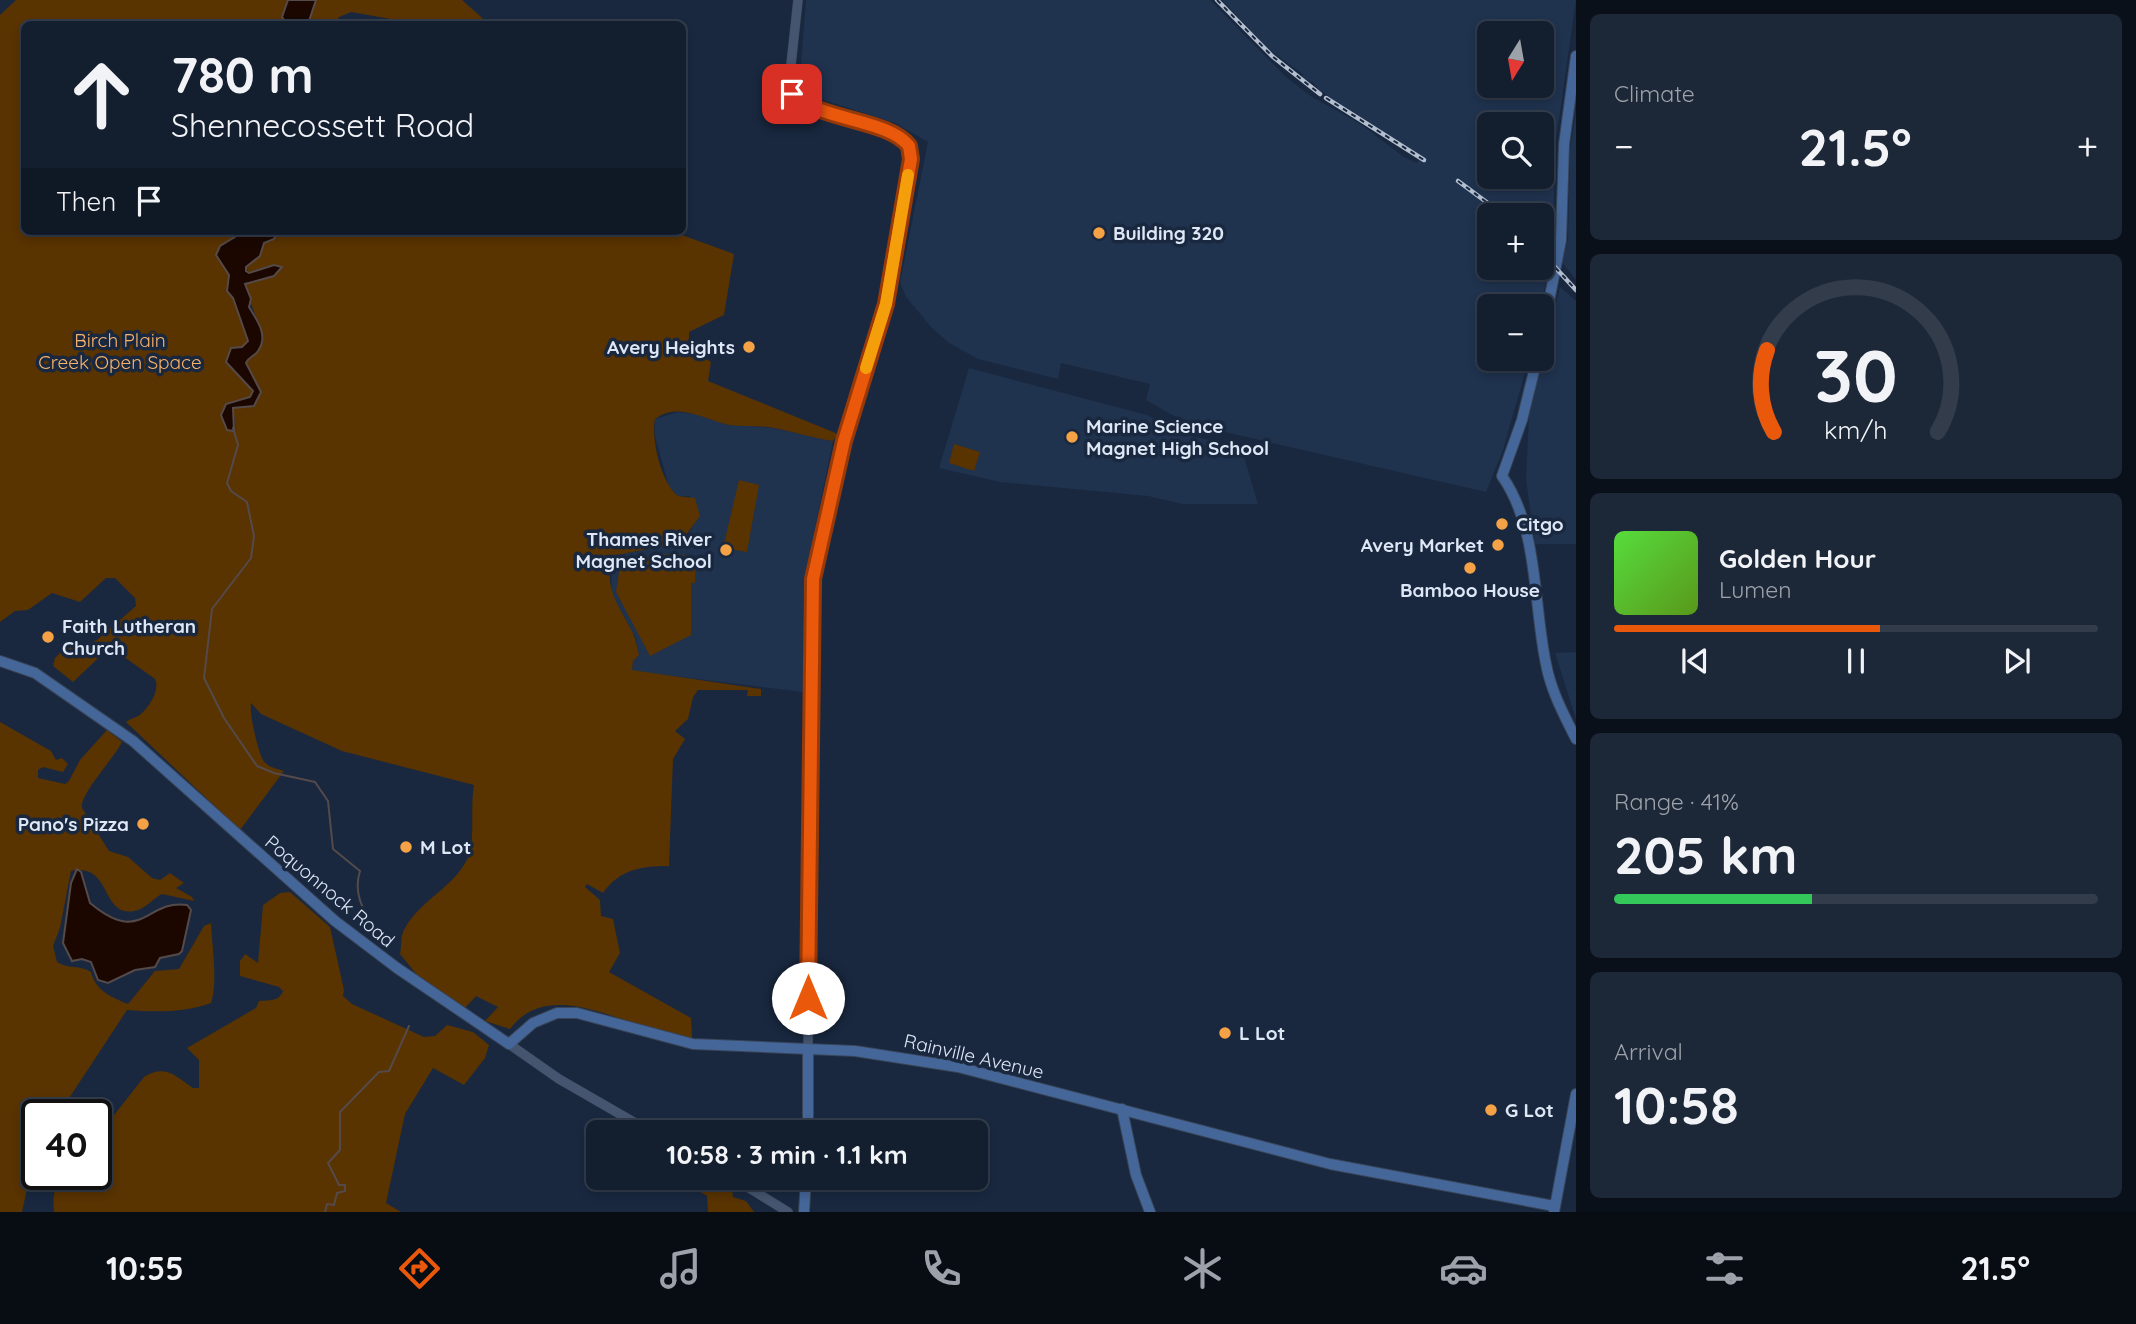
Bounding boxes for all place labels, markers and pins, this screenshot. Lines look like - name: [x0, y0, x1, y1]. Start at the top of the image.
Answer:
- pin: [762, 64, 822, 124]
- place label: Building 320: [1113, 221, 1224, 245]
- marker: Building 320: [1091, 225, 1107, 241]
- place label: Avery Heights: [607, 335, 735, 359]
- marker: Avery Heights: [741, 339, 757, 355]
- place label: Marine Science Magnet High School: [1086, 414, 1269, 460]
- marker: Marine Science Magnet High School: [1064, 429, 1080, 445]
- place label: Citgo: [1516, 512, 1564, 536]
- marker: Citgo: [1494, 516, 1510, 532]
- place label: Thames River Magnet School: [576, 527, 712, 573]
- place label: Avery Market: [1361, 533, 1484, 557]
- marker: Avery Market: [1490, 537, 1506, 553]
- marker: Thames River Magnet School: [718, 542, 734, 558]
- marker: Bamboo House: [1462, 560, 1478, 576]
- place label: Bamboo House: [1400, 578, 1540, 602]
- place label: Faith Lutheran Church: [62, 614, 196, 660]
- marker: Faith Lutheran Church: [40, 629, 56, 645]
- place label: Pano's Pizza: [18, 812, 129, 836]
- marker: Pano's Pizza: [135, 816, 151, 832]
- place label: M Lot: [420, 835, 471, 859]
- marker: M Lot: [398, 839, 414, 855]
- place label: L Lot: [1239, 1021, 1285, 1045]
- marker: L Lot: [1217, 1025, 1233, 1041]
- place label: G Lot: [1505, 1098, 1554, 1122]
- marker: G Lot: [1483, 1102, 1499, 1118]

